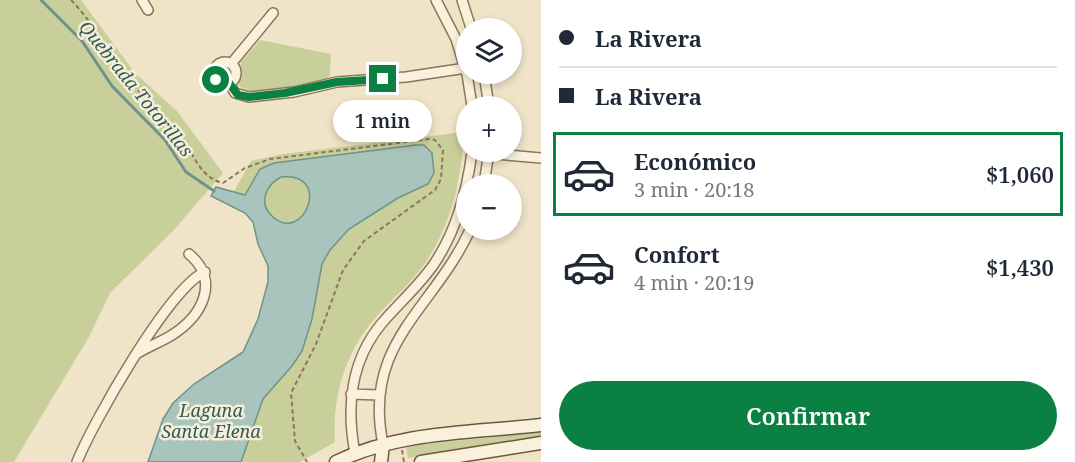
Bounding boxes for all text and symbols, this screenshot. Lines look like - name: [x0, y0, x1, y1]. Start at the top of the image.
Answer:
- water label: Quebrada Totorillas: [74, 15, 199, 161]
- map controls: [456, 18, 522, 240]
- button: layers: [456, 18, 522, 84]
- text: La Rivera: [595, 23, 702, 53]
- route end: [369, 65, 396, 92]
- route start: [202, 66, 229, 93]
- text: La Rivera: [595, 81, 702, 111]
- button: +: [456, 96, 522, 162]
- callout: 1 min: [334, 100, 433, 142]
- text: 1 min: [355, 107, 410, 134]
- text: Económico: [634, 146, 756, 176]
- icon: car: [562, 147, 616, 201]
- text: $1,060: [986, 159, 1054, 189]
- button: −: [456, 174, 522, 240]
- text: 3 min · 20:18: [634, 176, 754, 203]
- text: Confort: [634, 239, 720, 269]
- icon: car: [562, 240, 616, 294]
- text: $1,430: [986, 252, 1054, 282]
- text: 4 min · 20:19: [634, 269, 754, 296]
- button: Confirmar: [559, 381, 1057, 450]
- water label: Laguna Santa Elena: [161, 398, 261, 443]

